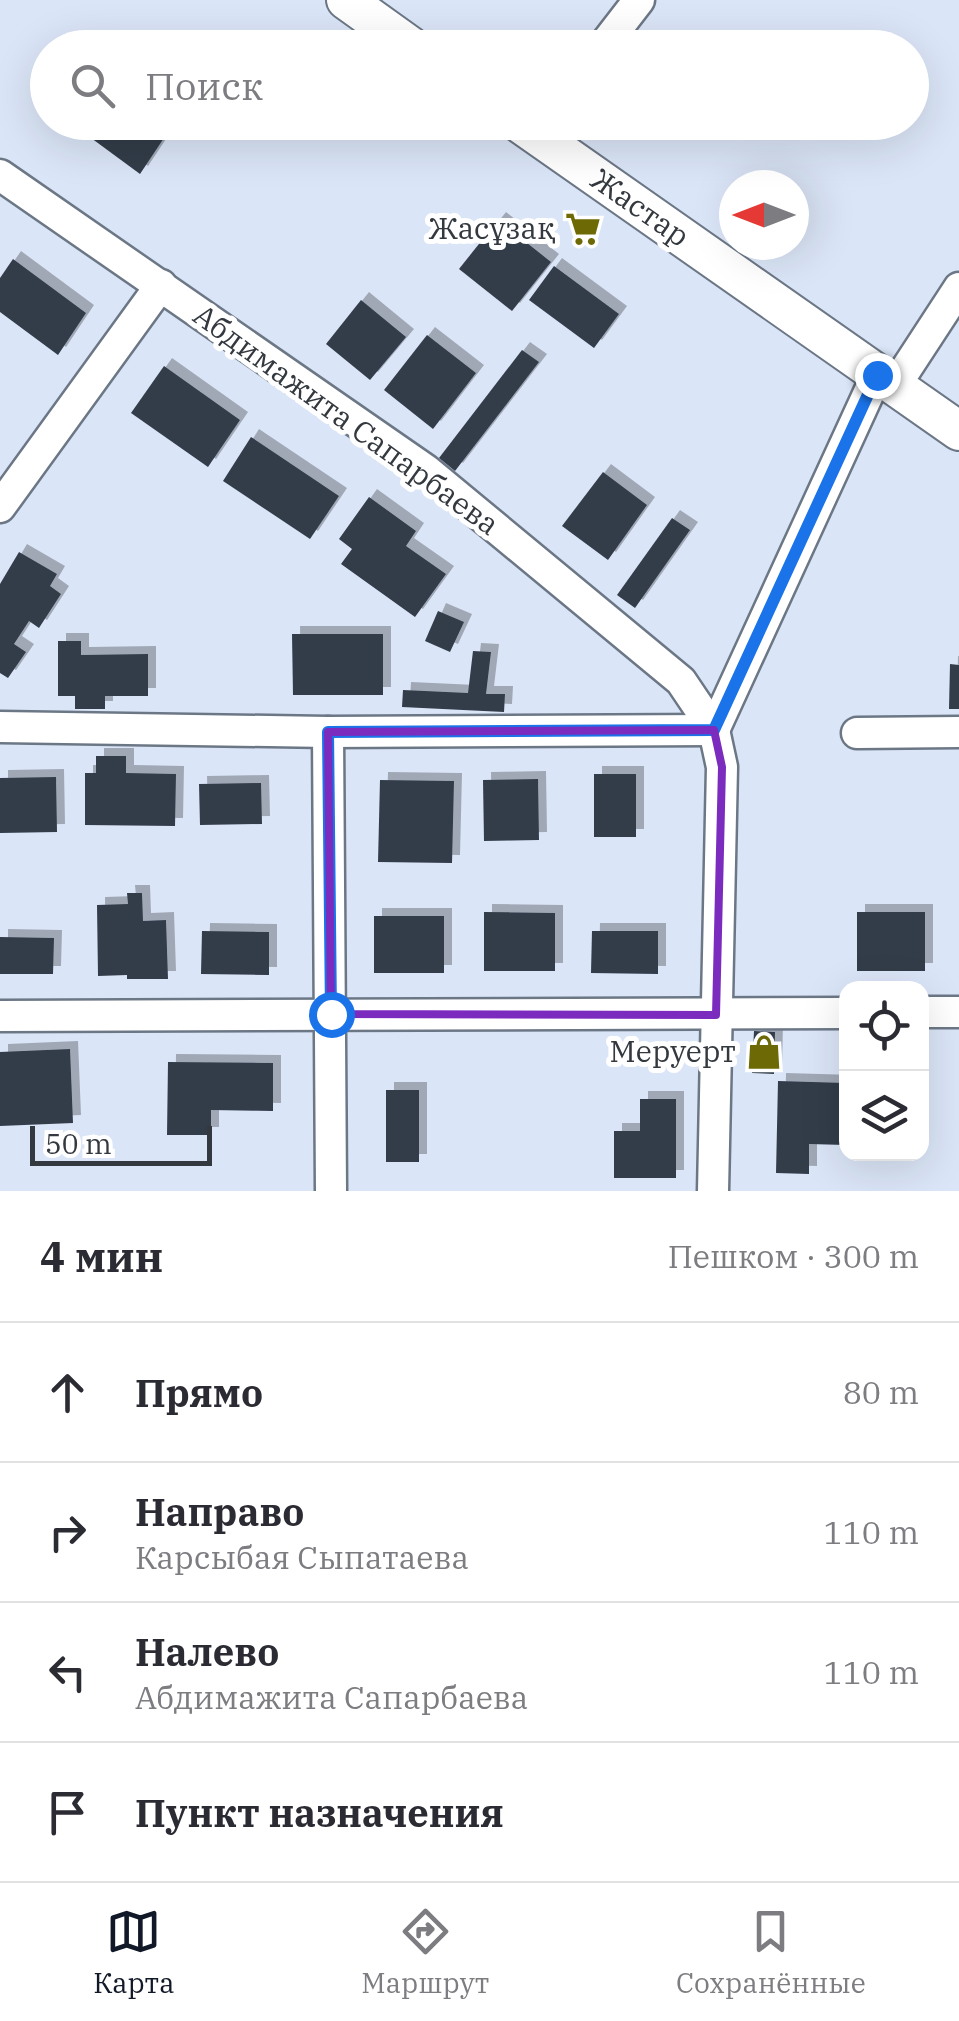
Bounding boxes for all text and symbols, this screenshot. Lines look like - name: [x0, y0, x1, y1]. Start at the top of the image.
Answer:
- search box: [30, 30, 929, 140]
- icon: search: [65, 58, 120, 113]
- text: Поиск: [145, 61, 263, 110]
- street label: Жастар: [584, 159, 698, 255]
- north arrow: [719, 170, 809, 260]
- place label: Жасұзақ: [429, 208, 555, 247]
- supermarket icon: Жасұзақ: [564, 210, 602, 248]
- street label: Абдимажита Сапарбаева: [186, 295, 507, 543]
- route end: [855, 353, 901, 399]
- map controls: [839, 981, 929, 1161]
- button: locate: [839, 981, 929, 1071]
- route start: [309, 992, 355, 1038]
- place label: Меруерт: [610, 1031, 736, 1070]
- shop icon: Меруерт: [745, 1033, 783, 1071]
- button: layers: [839, 1071, 929, 1161]
- scale bar: [30, 1121, 212, 1166]
- text: 50 m: [45, 1125, 112, 1162]
- text: 4 мин: [40, 1229, 163, 1284]
- text: Пешком · 300 m: [668, 1235, 919, 1277]
- icon: ahead: [40, 1365, 95, 1420]
- text: Прямо: [135, 1368, 263, 1417]
- text: 80 m: [843, 1371, 919, 1413]
- text: Направо: [135, 1487, 304, 1536]
- icon: right: [40, 1505, 95, 1560]
- text: 110 m: [823, 1511, 919, 1553]
- text: Карсыбая Сыпатаева: [135, 1536, 469, 1578]
- text: Налево: [135, 1627, 279, 1676]
- icon: left: [40, 1645, 95, 1700]
- text: 110 m: [823, 1651, 919, 1693]
- text: Абдимажита Сапарбаева: [135, 1676, 528, 1718]
- icon: arrive: [40, 1785, 95, 1840]
- text: Пункт назначения: [135, 1788, 504, 1837]
- tab: Карта: [93, 1904, 175, 2001]
- tab: Маршрут: [361, 1904, 489, 2001]
- tab: Сохранённые: [676, 1904, 866, 2001]

